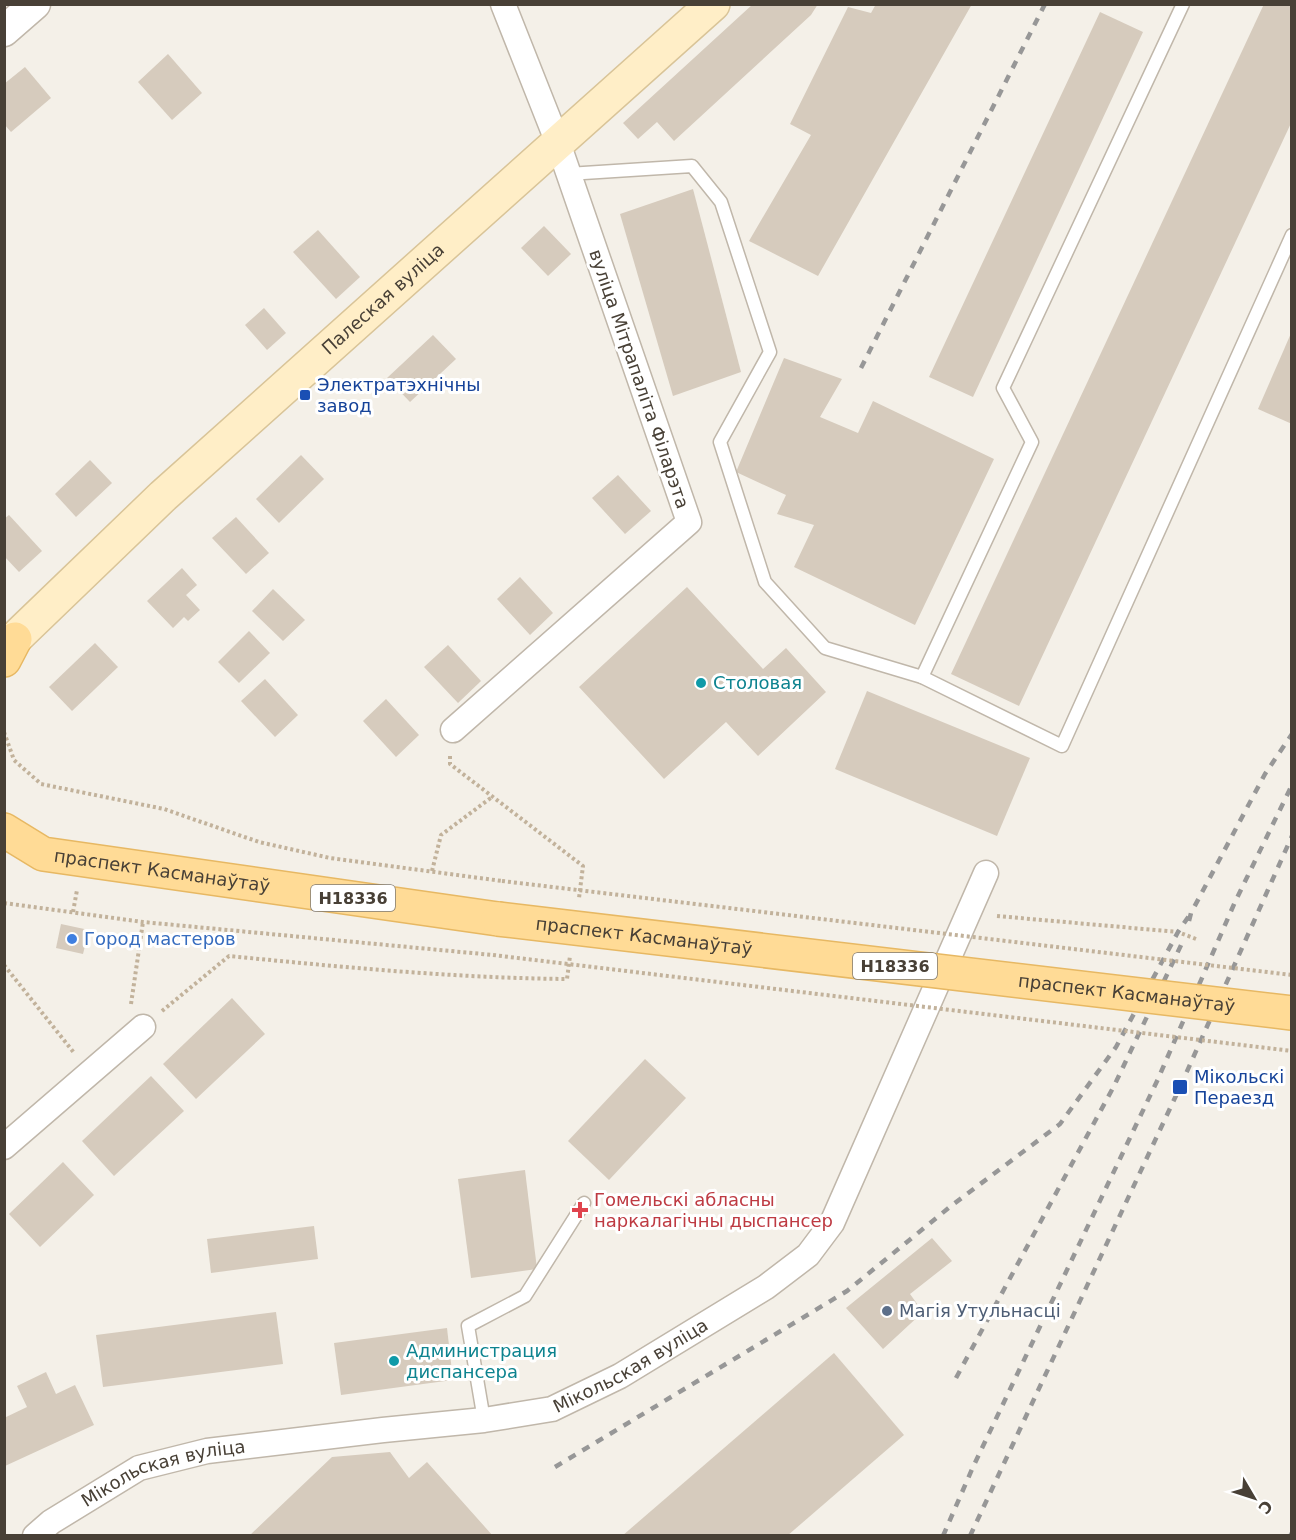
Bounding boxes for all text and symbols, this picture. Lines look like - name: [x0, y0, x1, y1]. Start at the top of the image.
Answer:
- street label: Палеская вуліца: [317, 239, 448, 359]
- street label: вуліца Мітрапаліта Філарэта: [585, 247, 694, 511]
- place label: Электратэхнічны завод: [317, 374, 480, 416]
- marker: Электратэхнічны завод: [298, 388, 312, 402]
- place label: Столовая: [713, 672, 802, 693]
- marker: Столовая: [694, 676, 708, 690]
- street label: праспект Касманаўтаў: [53, 845, 272, 896]
- road number: Н18336: [311, 885, 395, 911]
- street label: праспект Касманаўтаў: [534, 913, 754, 959]
- place label: Город мастеров: [84, 928, 236, 949]
- marker: Город мастеров: [65, 932, 79, 946]
- road number: Н18336: [853, 953, 937, 979]
- street label: праспект Касманаўтаў: [1017, 970, 1237, 1016]
- place label: Мікольскі Пераезд: [1194, 1066, 1284, 1108]
- marker: Мікольскі Пераезд: [1171, 1078, 1189, 1096]
- place label: Гомельскі абласны наркалагічны дыспансер: [594, 1189, 833, 1231]
- marker: Гомельскі абласны наркалагічны дыспансер: [571, 1201, 589, 1219]
- place label: Магія Утульнасці: [899, 1300, 1061, 1321]
- marker: Магія Утульнасці: [880, 1304, 894, 1318]
- street label: Мікольская вуліца: [550, 1314, 712, 1417]
- place label: Администрация диспансера: [406, 1340, 557, 1382]
- marker: Администрация диспансера: [387, 1354, 401, 1368]
- street label: Мікольская вуліца: [77, 1436, 246, 1511]
- north arrow: [1224, 1468, 1284, 1528]
- text: С: [1254, 1497, 1276, 1518]

